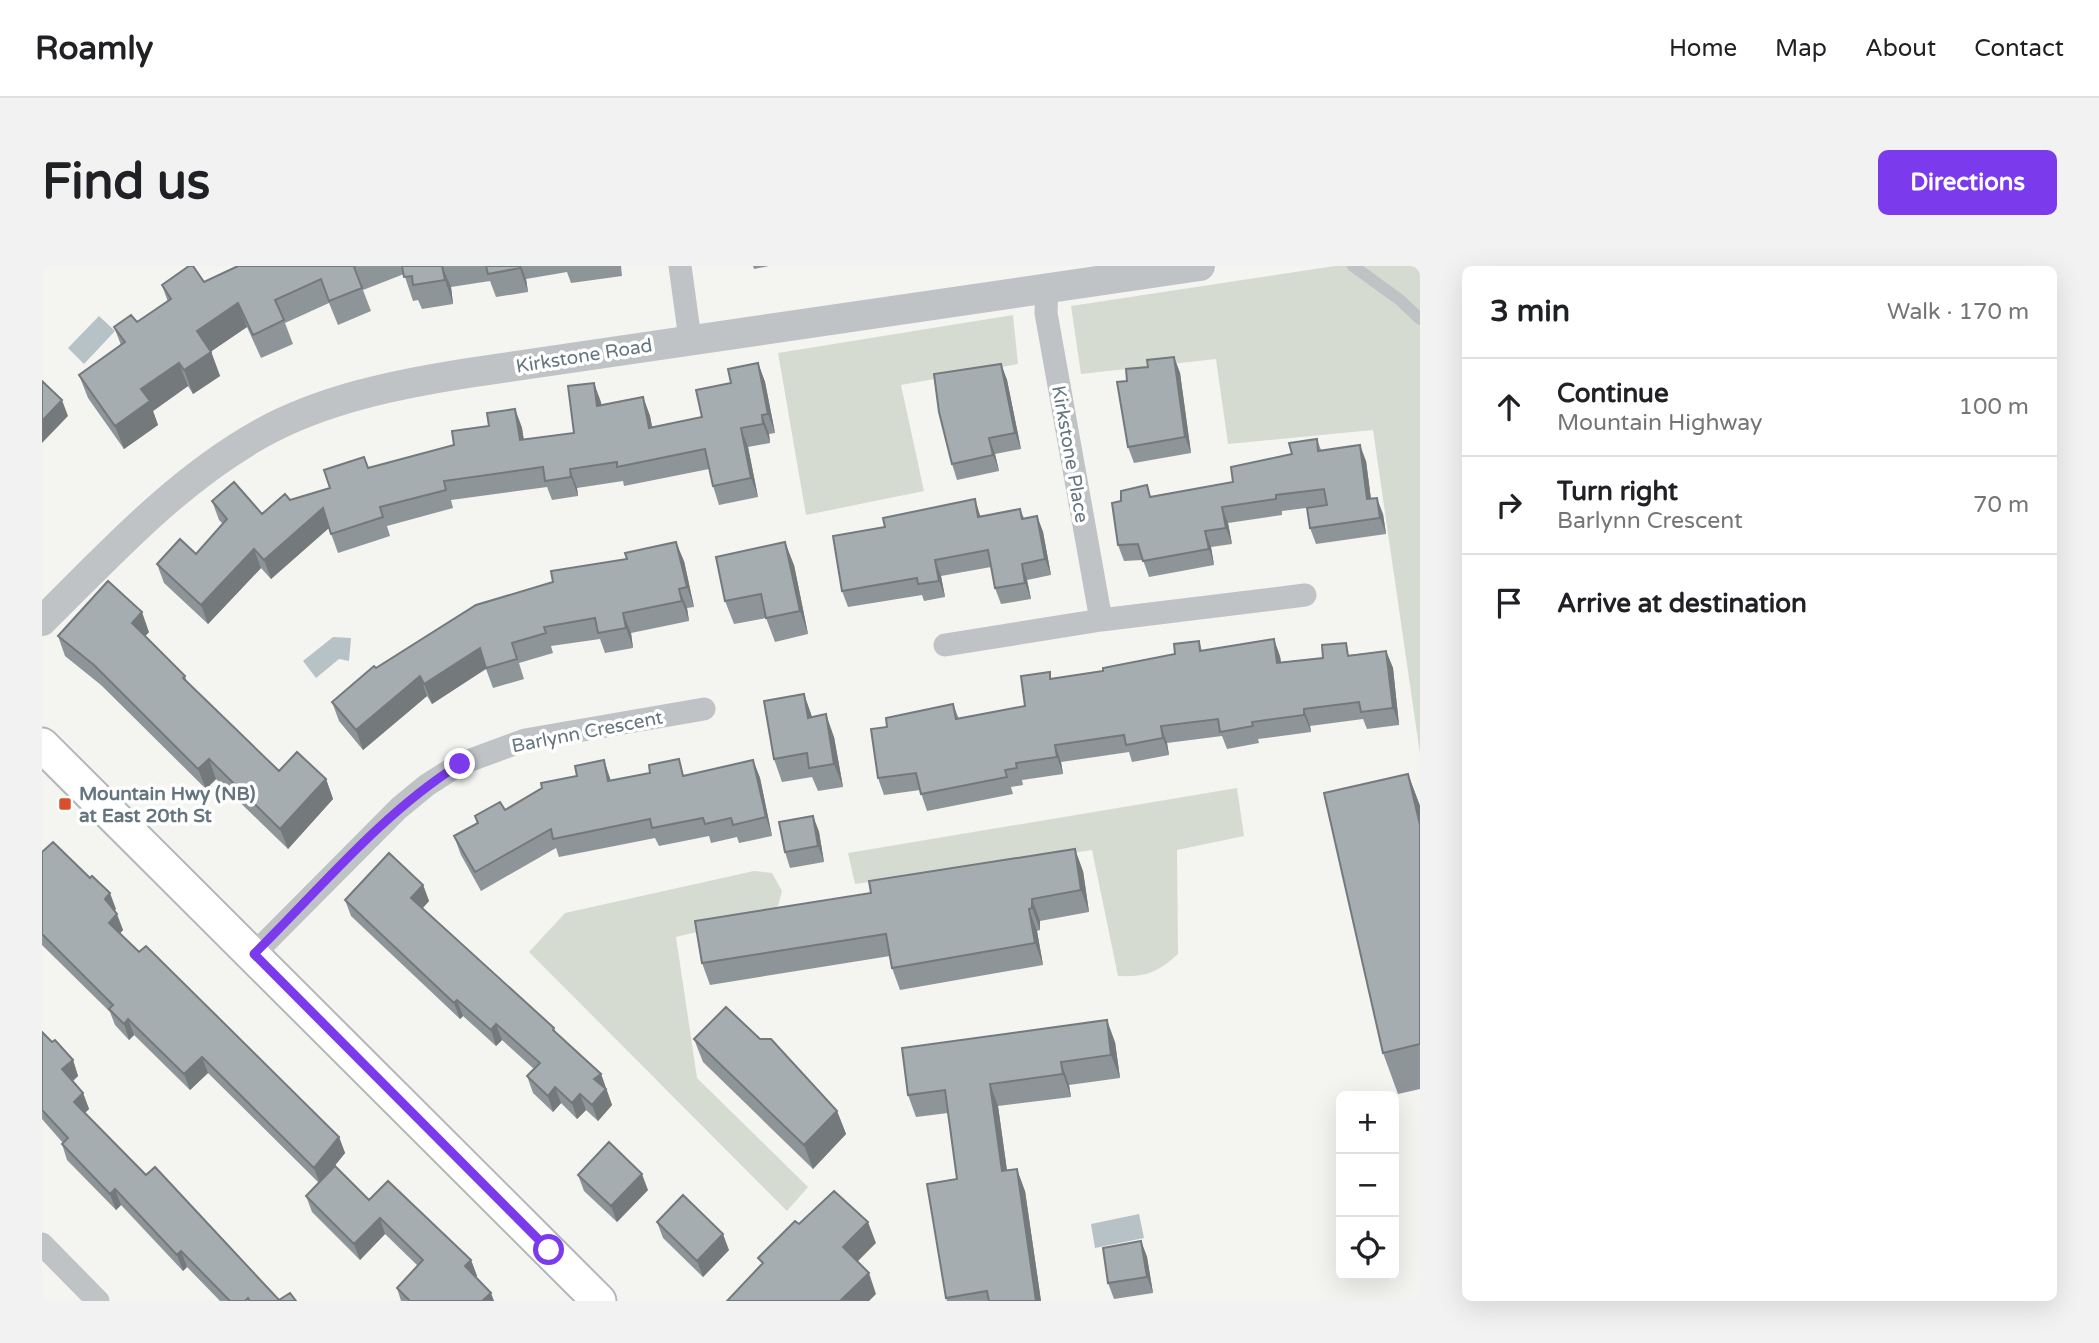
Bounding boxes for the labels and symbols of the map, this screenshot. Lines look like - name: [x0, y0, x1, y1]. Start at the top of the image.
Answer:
- street label: Kirkstone Road: [514, 334, 654, 378]
- street label: Kirkstone Place: [1047, 384, 1093, 524]
- street label: Barlynn Crescent: [510, 707, 665, 757]
- route end: [444, 748, 475, 779]
- place label: Mountain Hwy (NB) at East 20th St: [79, 783, 255, 827]
- marker: Mountain Hwy (NB) at East 20th St: [57, 796, 73, 812]
- route start: [533, 1234, 564, 1265]

